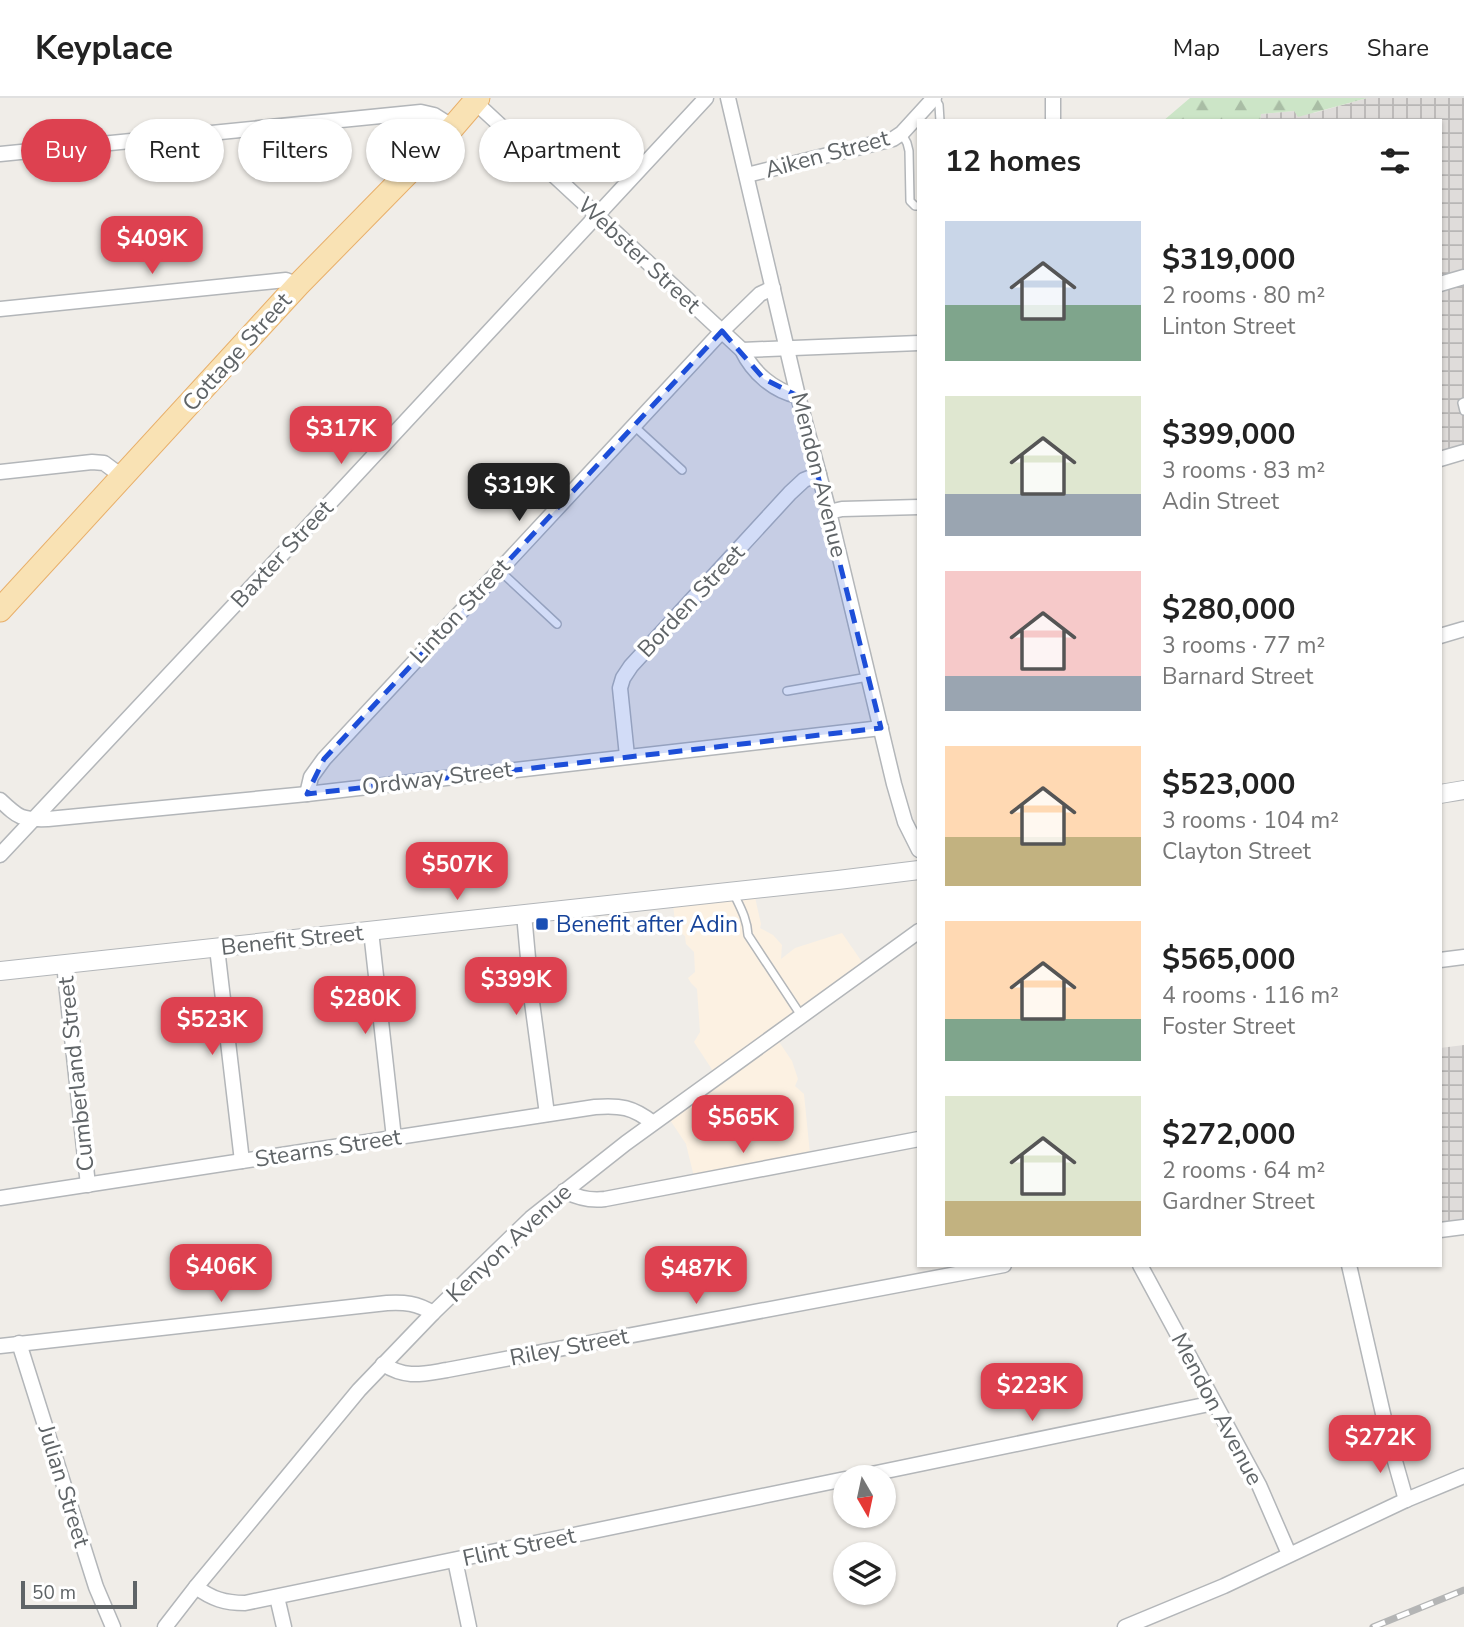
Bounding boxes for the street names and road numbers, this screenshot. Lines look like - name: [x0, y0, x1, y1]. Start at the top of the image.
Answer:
- street label: Aiken Street: [762, 122, 893, 185]
- street label: Webster Street: [571, 190, 708, 321]
- street label: Cottage Street: [175, 285, 299, 418]
- street label: Mendon Avenue: [784, 390, 854, 560]
- street label: Baxter Street: [224, 493, 341, 615]
- street label: Borden Street: [631, 537, 752, 664]
- street label: Linton Street: [403, 551, 517, 670]
- street label: Ordway Street: [360, 753, 515, 803]
- street label: Benefit Street: [219, 917, 365, 963]
- street label: Cumberland Street: [50, 974, 102, 1173]
- street label: Stearns Street: [253, 1121, 404, 1175]
- street label: Kenyon Avenue: [440, 1177, 578, 1309]
- street label: Riley Street: [507, 1320, 632, 1374]
- street label: Mendon Avenue: [1164, 1327, 1270, 1491]
- street label: Julian Street: [30, 1420, 98, 1552]
- street label: Flint Street: [460, 1520, 579, 1574]

